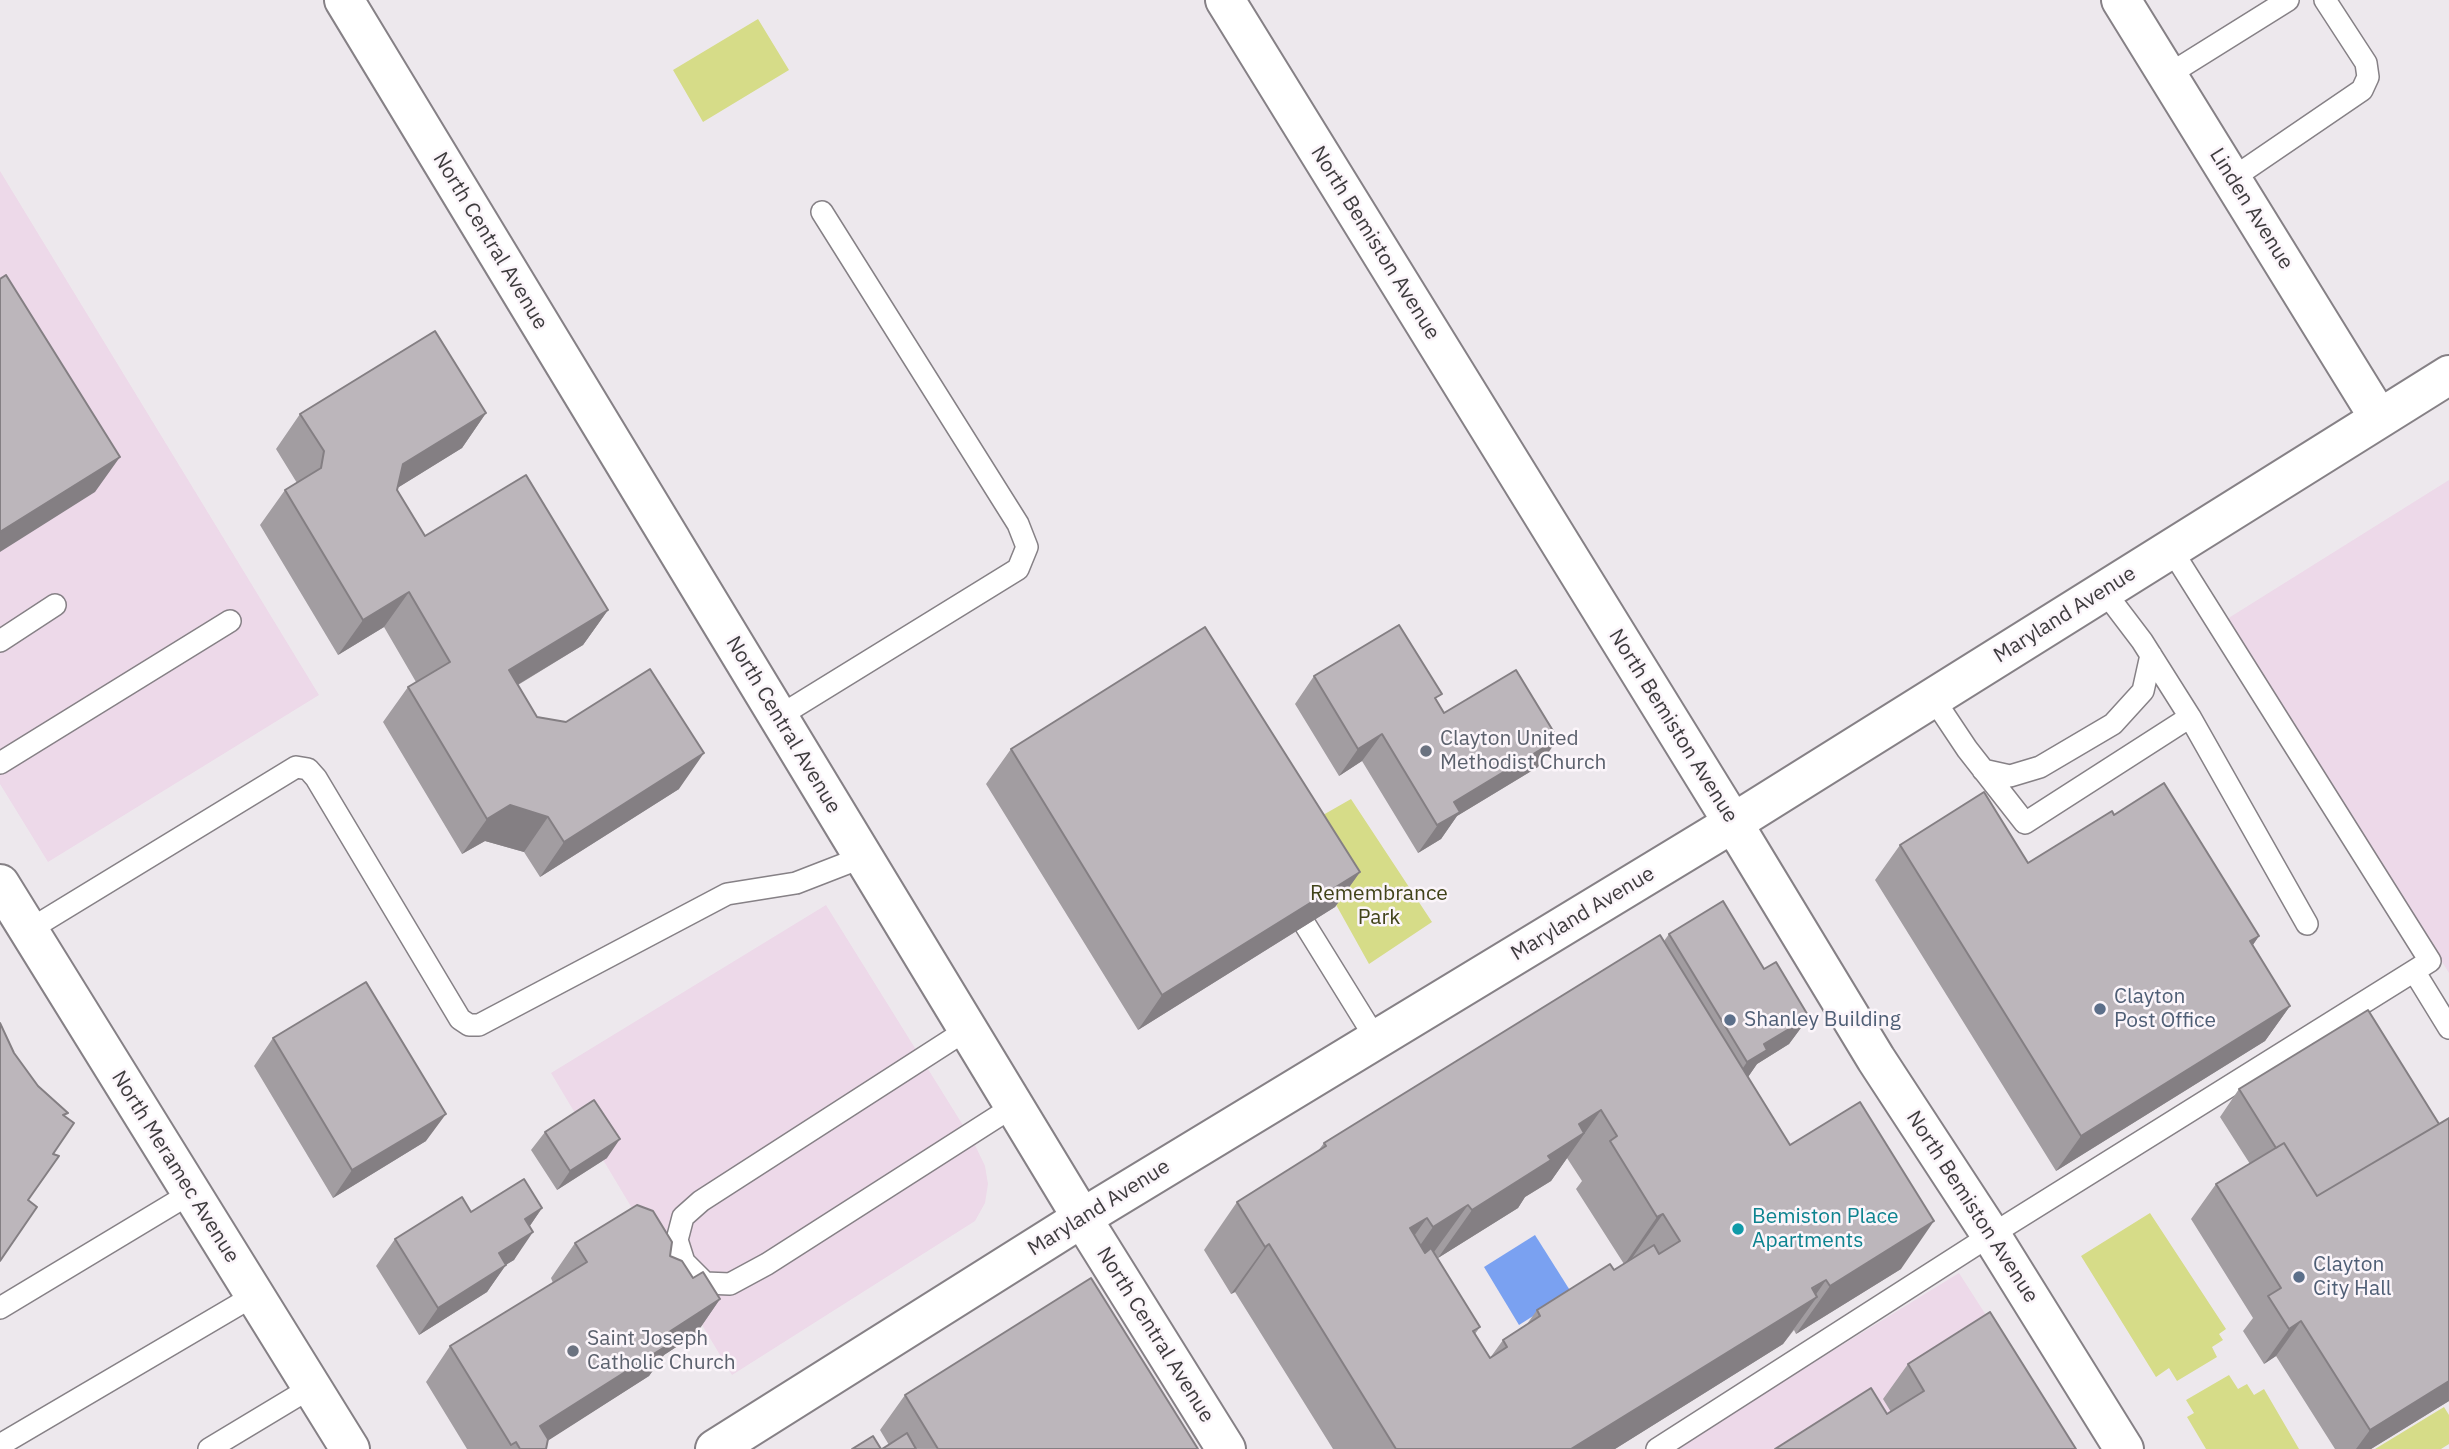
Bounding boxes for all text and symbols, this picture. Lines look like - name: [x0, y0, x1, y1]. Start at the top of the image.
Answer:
- street label: North Bemiston Avenue: [1305, 142, 1445, 344]
- street label: Linden Avenue: [2204, 144, 2298, 274]
- street label: North Central Avenue: [427, 148, 553, 334]
- street label: Maryland Avenue: [1989, 561, 2141, 669]
- street label: North Bemiston Avenue: [1603, 625, 1743, 827]
- street label: North Central Avenue: [720, 632, 846, 818]
- place label: Clayton United Methodist Church: [1440, 726, 1606, 776]
- marker: Clayton United Methodist Church: [1418, 743, 1434, 759]
- street label: Maryland Avenue: [1507, 861, 1659, 967]
- park label: Remembrance Park: [1310, 881, 1448, 931]
- place label: Clayton Post Office: [2114, 984, 2216, 1034]
- marker: Clayton Post Office: [2092, 1001, 2108, 1017]
- place label: Shanley Building: [1744, 1007, 1901, 1033]
- marker: Shanley Building: [1722, 1012, 1738, 1028]
- street label: North Meramec Avenue: [106, 1066, 244, 1268]
- street label: North Bemiston Avenue: [1901, 1106, 2043, 1308]
- street label: Maryland Avenue: [1023, 1154, 1175, 1262]
- place label: Bemiston Place Apartments: [1752, 1204, 1898, 1254]
- marker: Bemiston Place Apartments: [1730, 1221, 1746, 1237]
- street label: North Central Avenue: [1091, 1243, 1219, 1427]
- place label: Clayton City Hall: [2313, 1252, 2391, 1302]
- marker: Clayton City Hall: [2291, 1269, 2307, 1285]
- place label: Saint Joseph Catholic Church: [587, 1326, 736, 1376]
- marker: Saint Joseph Catholic Church: [565, 1343, 581, 1359]

